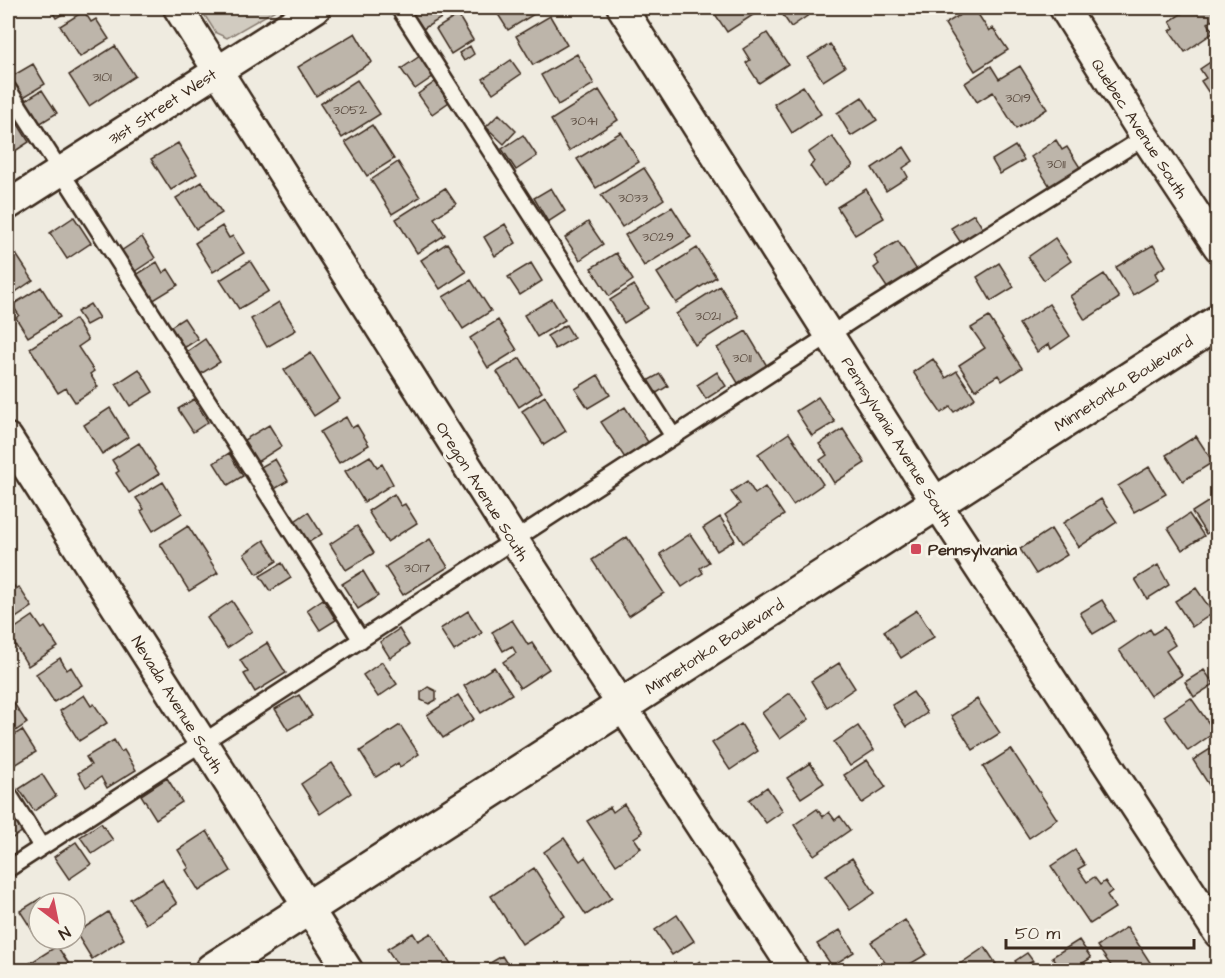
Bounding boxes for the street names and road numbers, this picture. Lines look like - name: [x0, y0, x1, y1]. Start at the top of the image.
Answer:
- street label: Quebec Avenue South: [1086, 54, 1193, 203]
- street label: 31st Street West: [104, 63, 221, 150]
- street label: Minnetonka Boulevard: [1050, 331, 1197, 437]
- street label: Pennsylvania Avenue South: [835, 353, 958, 531]
- street label: Oregon Avenue South: [430, 418, 534, 566]
- street label: Minnetonka Boulevard: [641, 594, 788, 700]
- street label: Nevada Avenue South: [126, 632, 228, 777]

